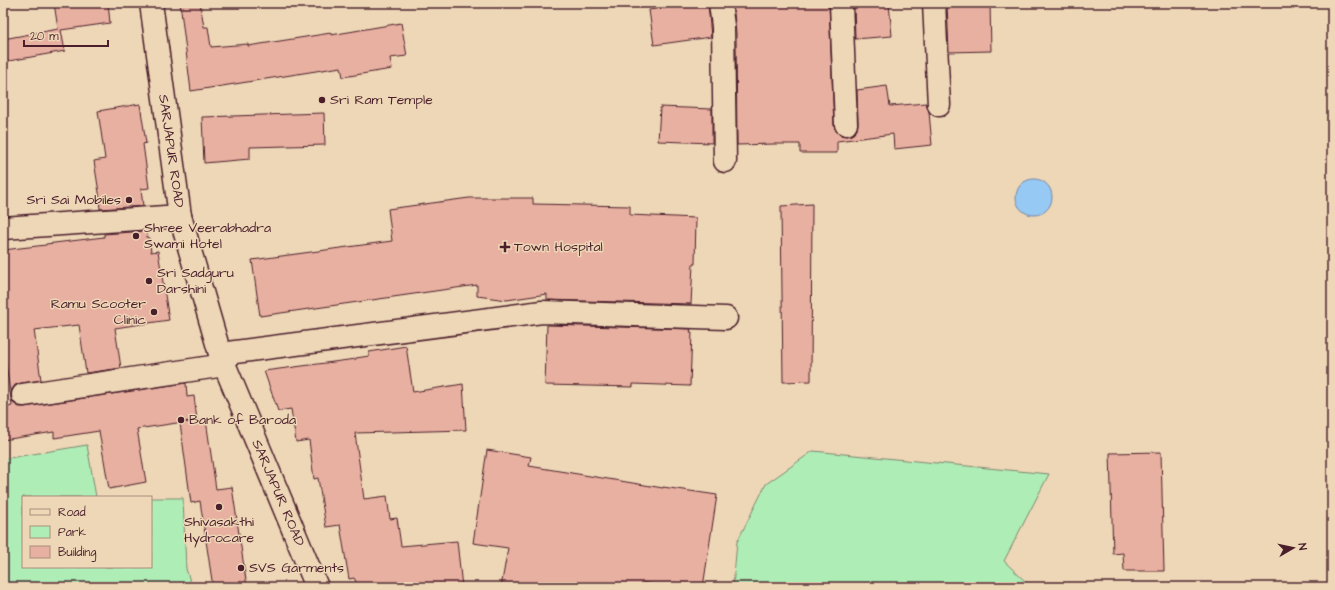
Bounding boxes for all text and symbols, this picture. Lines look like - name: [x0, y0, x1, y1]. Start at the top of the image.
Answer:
- scale bar: [24, 22, 108, 48]
- text: 20 m: [30, 28, 59, 45]
- place label: Sri Ram Temple: [330, 90, 433, 110]
- street label: SARJAPUR ROAD: [153, 93, 189, 209]
- marker: Sri Ram Temple: [317, 95, 327, 105]
- place label: Sri Sai Mobiles: [26, 190, 121, 210]
- marker: Sri Sai Mobiles: [124, 195, 134, 205]
- place label: Shree Veerabhadra Swami Hotel: [144, 218, 271, 254]
- marker: Shree Veerabhadra Swami Hotel: [131, 231, 141, 241]
- place label: Town Hospital: [514, 237, 603, 257]
- marker: Town Hospital: [499, 241, 511, 253]
- place label: Sri Sadguru Darshini: [157, 263, 234, 299]
- marker: Sri Sadguru Darshini: [144, 276, 154, 286]
- place label: Ramu Scooter Clinic: [51, 294, 146, 330]
- marker: Ramu Scooter Clinic: [149, 307, 159, 317]
- place label: Bank of Baroda: [189, 410, 296, 430]
- marker: Bank of Baroda: [176, 415, 186, 425]
- street label: SARJAPUR ROAD: [247, 437, 309, 549]
- legend: [22, 496, 152, 568]
- marker: Shivasakthi Hydrocare: [214, 502, 224, 512]
- text: Road: [58, 504, 86, 521]
- place label: Shivasakthi Hydrocare: [184, 512, 255, 548]
- text: Park: [58, 524, 86, 541]
- north arrow: [1273, 528, 1313, 568]
- text: N: [1294, 542, 1310, 551]
- text: Building: [58, 544, 96, 562]
- place label: SVS Garments: [249, 558, 344, 578]
- marker: SVS Garments: [236, 563, 246, 573]

